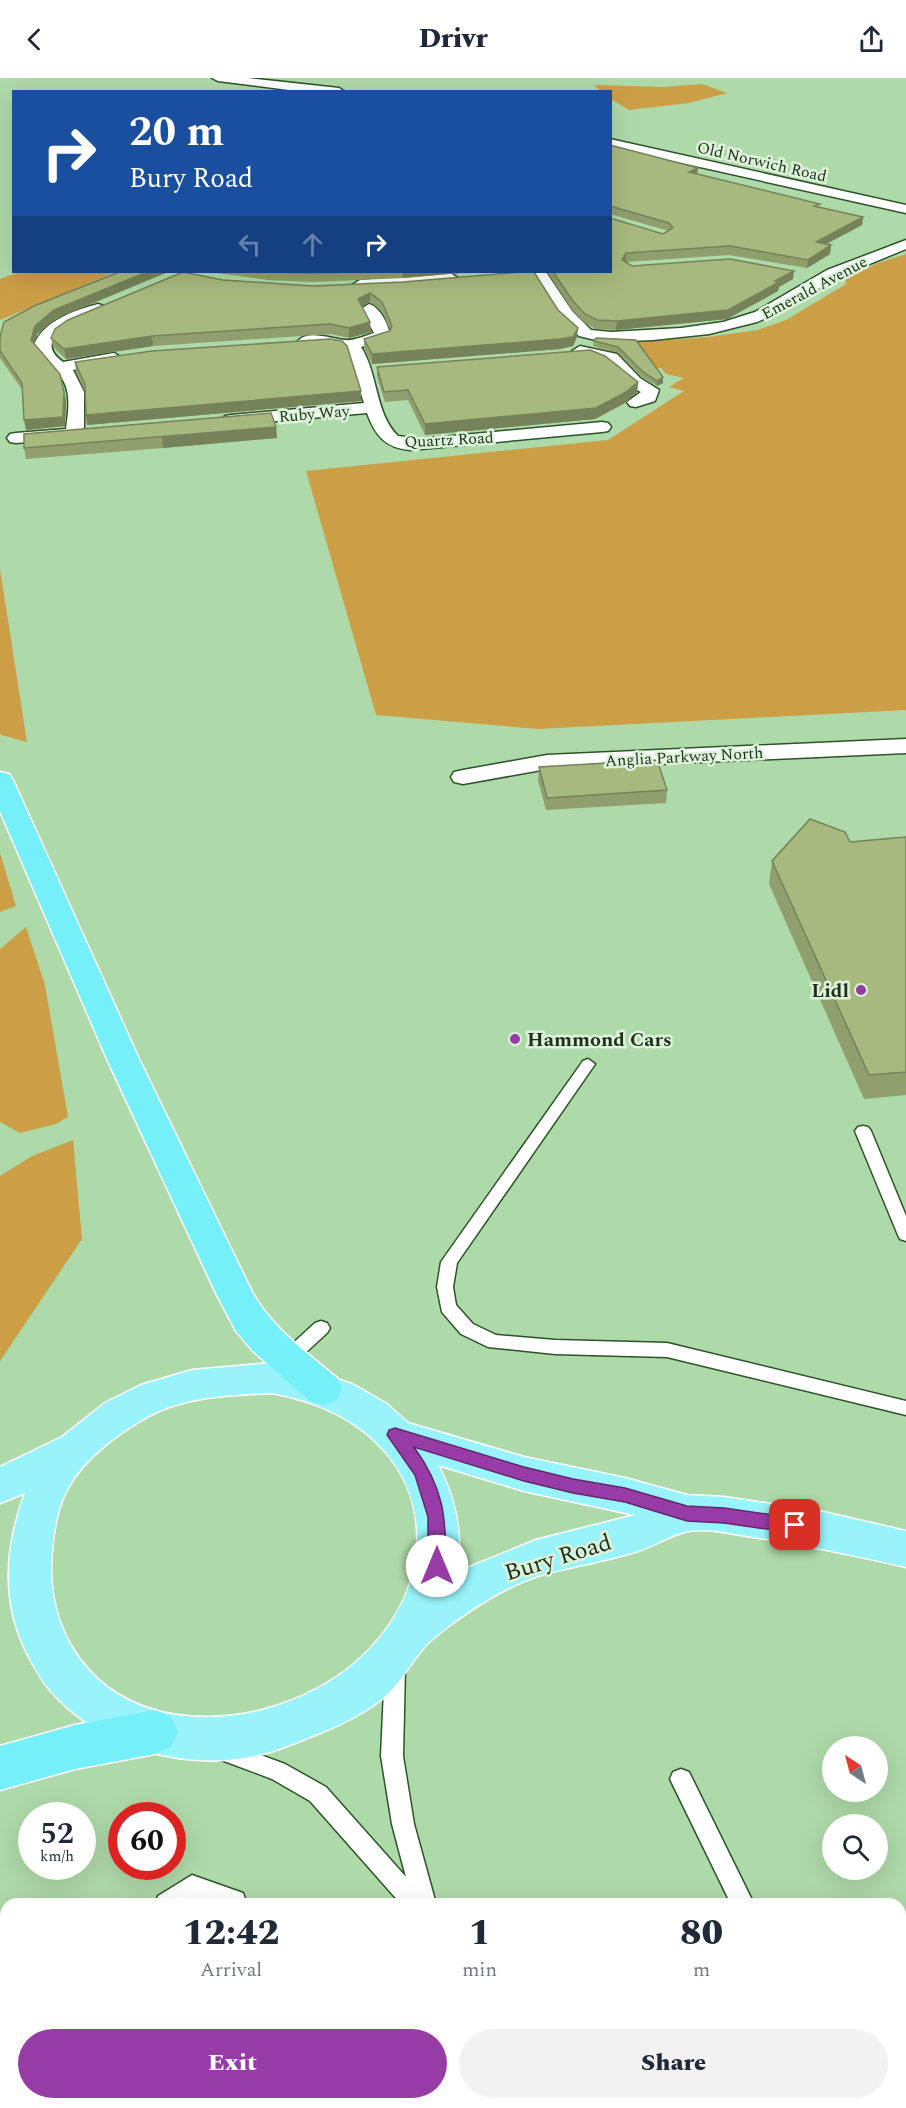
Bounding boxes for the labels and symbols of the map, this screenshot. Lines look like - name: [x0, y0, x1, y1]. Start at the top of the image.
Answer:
- street label: Old Norwich Road: [695, 135, 829, 189]
- street label: Emerald Avenue: [757, 250, 872, 326]
- street label: Ruby Way: [278, 399, 352, 429]
- street label: Quartz Road: [404, 426, 494, 454]
- street label: Anglia Parkway North: [604, 741, 764, 773]
- place label: Lidl: [811, 976, 849, 1006]
- marker: Lidl: [854, 983, 868, 997]
- place label: Hammond Cars: [527, 1025, 672, 1055]
- marker: Hammond Cars: [508, 1032, 522, 1046]
- pin: [769, 1499, 820, 1550]
- street label: Bury Road: [500, 1525, 616, 1591]
- position arrow: [405, 1534, 469, 1598]
- north arrow: [822, 1736, 888, 1802]
- speed limit sign: 60: [108, 1802, 186, 1880]

